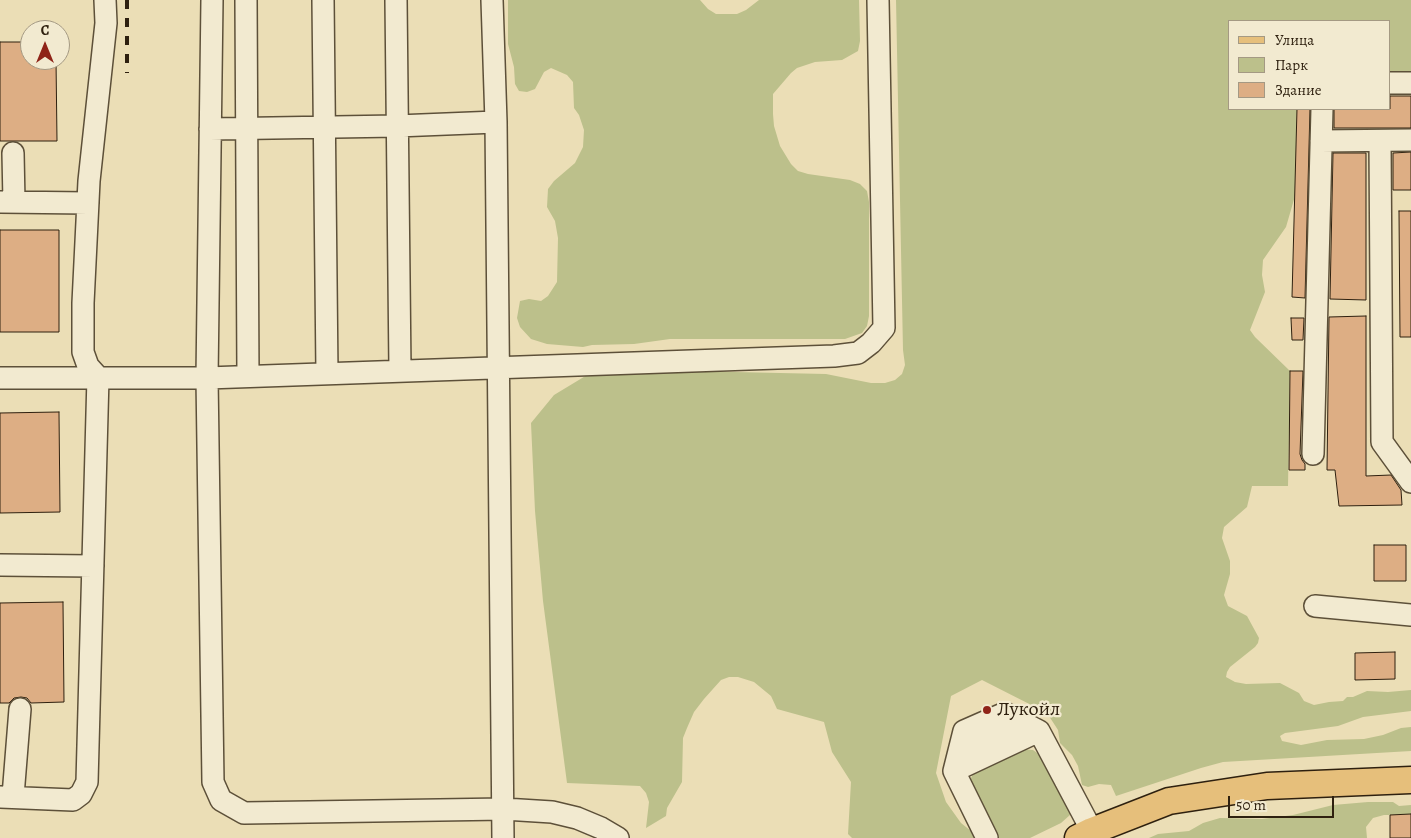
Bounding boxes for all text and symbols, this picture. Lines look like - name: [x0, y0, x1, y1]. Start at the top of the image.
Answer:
- north arrow: [20, 20, 70, 70]
- legend: [1228, 20, 1391, 110]
- text: С: [41, 21, 49, 40]
- text: Улица: [1275, 30, 1314, 50]
- text: Парк: [1275, 55, 1308, 75]
- text: Здание: [1275, 80, 1322, 100]
- place label: Лукойл: [997, 698, 1060, 722]
- marker: Лукойл: [981, 704, 993, 716]
- scale bar: [1231, 786, 1337, 818]
- text: 50 m: [1236, 795, 1266, 815]

